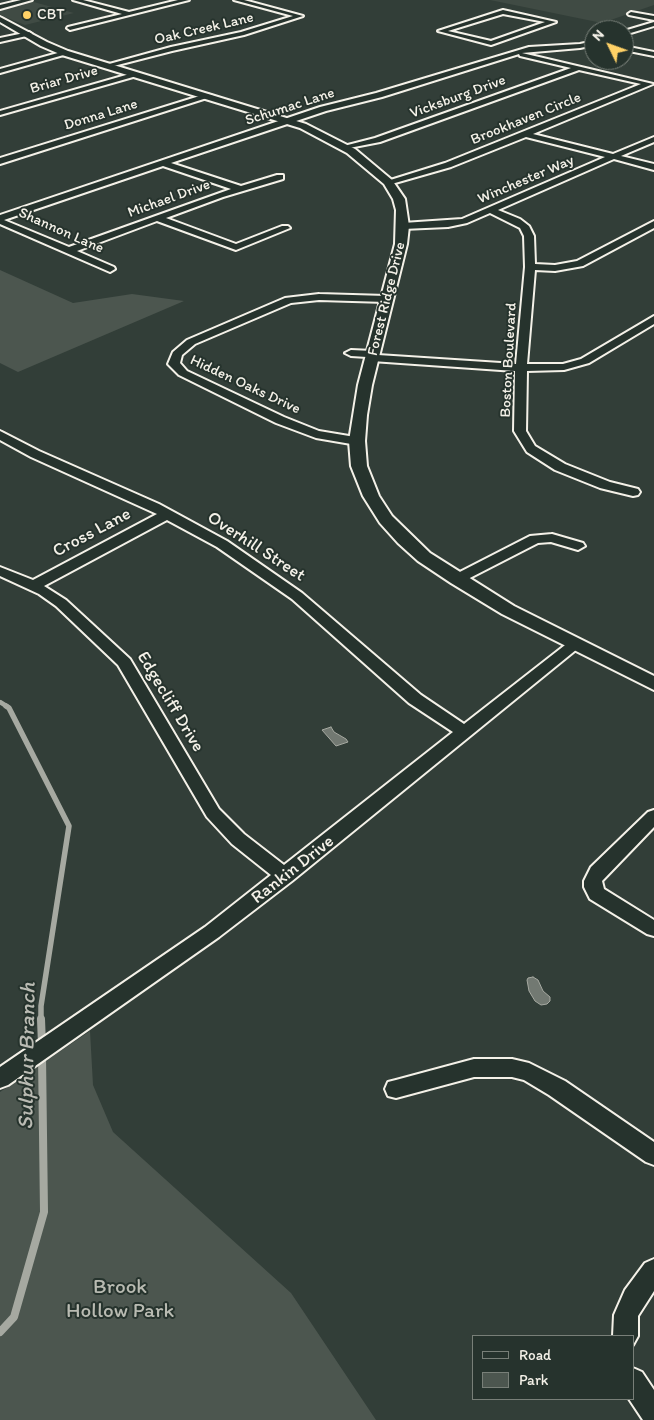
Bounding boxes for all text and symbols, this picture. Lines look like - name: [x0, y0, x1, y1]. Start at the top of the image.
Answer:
- place label: CBT: [37, 6, 65, 24]
- marker: CBT: [21, 9, 33, 21]
- street label: Oak Creek Lane: [153, 9, 255, 49]
- north arrow: [584, 20, 634, 70]
- text: N: [589, 26, 608, 45]
- street label: Briar Drive: [28, 62, 100, 98]
- street label: Vicksburg Drive: [408, 71, 508, 123]
- street label: Schumac Lane: [243, 84, 337, 130]
- street label: Brookhaven Circle: [468, 89, 584, 149]
- street label: Donna Lane: [62, 95, 140, 135]
- street label: Winchester Way: [475, 152, 577, 208]
- street label: Michael Drive: [125, 176, 213, 222]
- street label: Shannon Lane: [16, 204, 106, 258]
- street label: Forest Ridge Drive: [364, 240, 410, 358]
- street label: Boston Boulevard: [497, 302, 521, 418]
- street label: Hidden Oaks Drive: [187, 352, 303, 418]
- street label: Cross Lane: [49, 503, 135, 563]
- street label: Overhill Street: [203, 507, 309, 587]
- street label: Edgecliff Drive: [132, 648, 208, 756]
- street label: Rankin Drive: [247, 831, 339, 909]
- water label: Sulphur Branch: [14, 982, 42, 1130]
- park label: Brook Hollow Park: [66, 1275, 174, 1325]
- legend: [472, 1335, 634, 1400]
- text: Road: [519, 1346, 551, 1364]
- text: Park: [519, 1371, 549, 1389]

